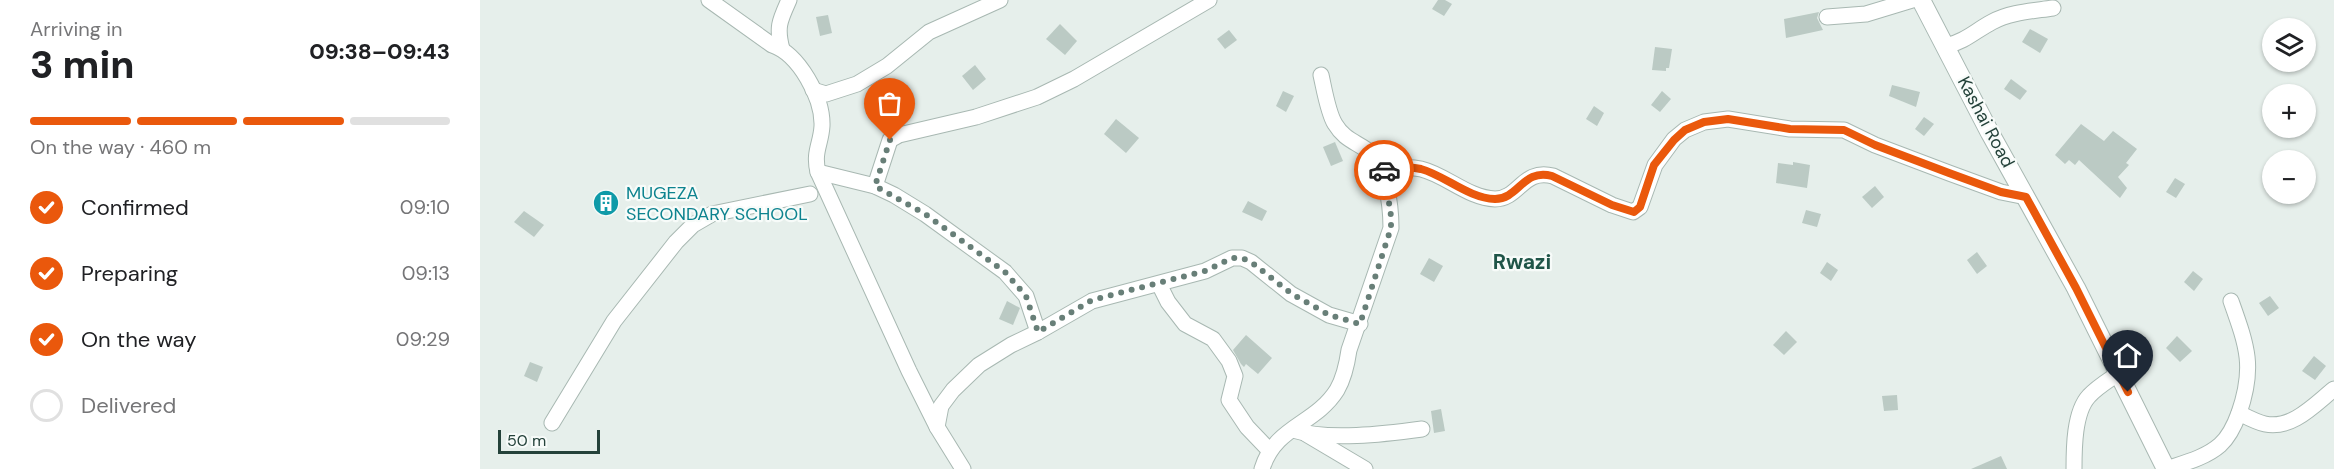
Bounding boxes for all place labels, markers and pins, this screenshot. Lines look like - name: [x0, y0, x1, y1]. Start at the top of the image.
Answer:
- pin: [864, 78, 915, 140]
- place label: MUGEZA SECONDARY SCHOOL: [626, 181, 808, 226]
- building icon: MUGEZA SECONDARY SCHOOL: [591, 188, 621, 218]
- pin: [2102, 330, 2153, 392]

